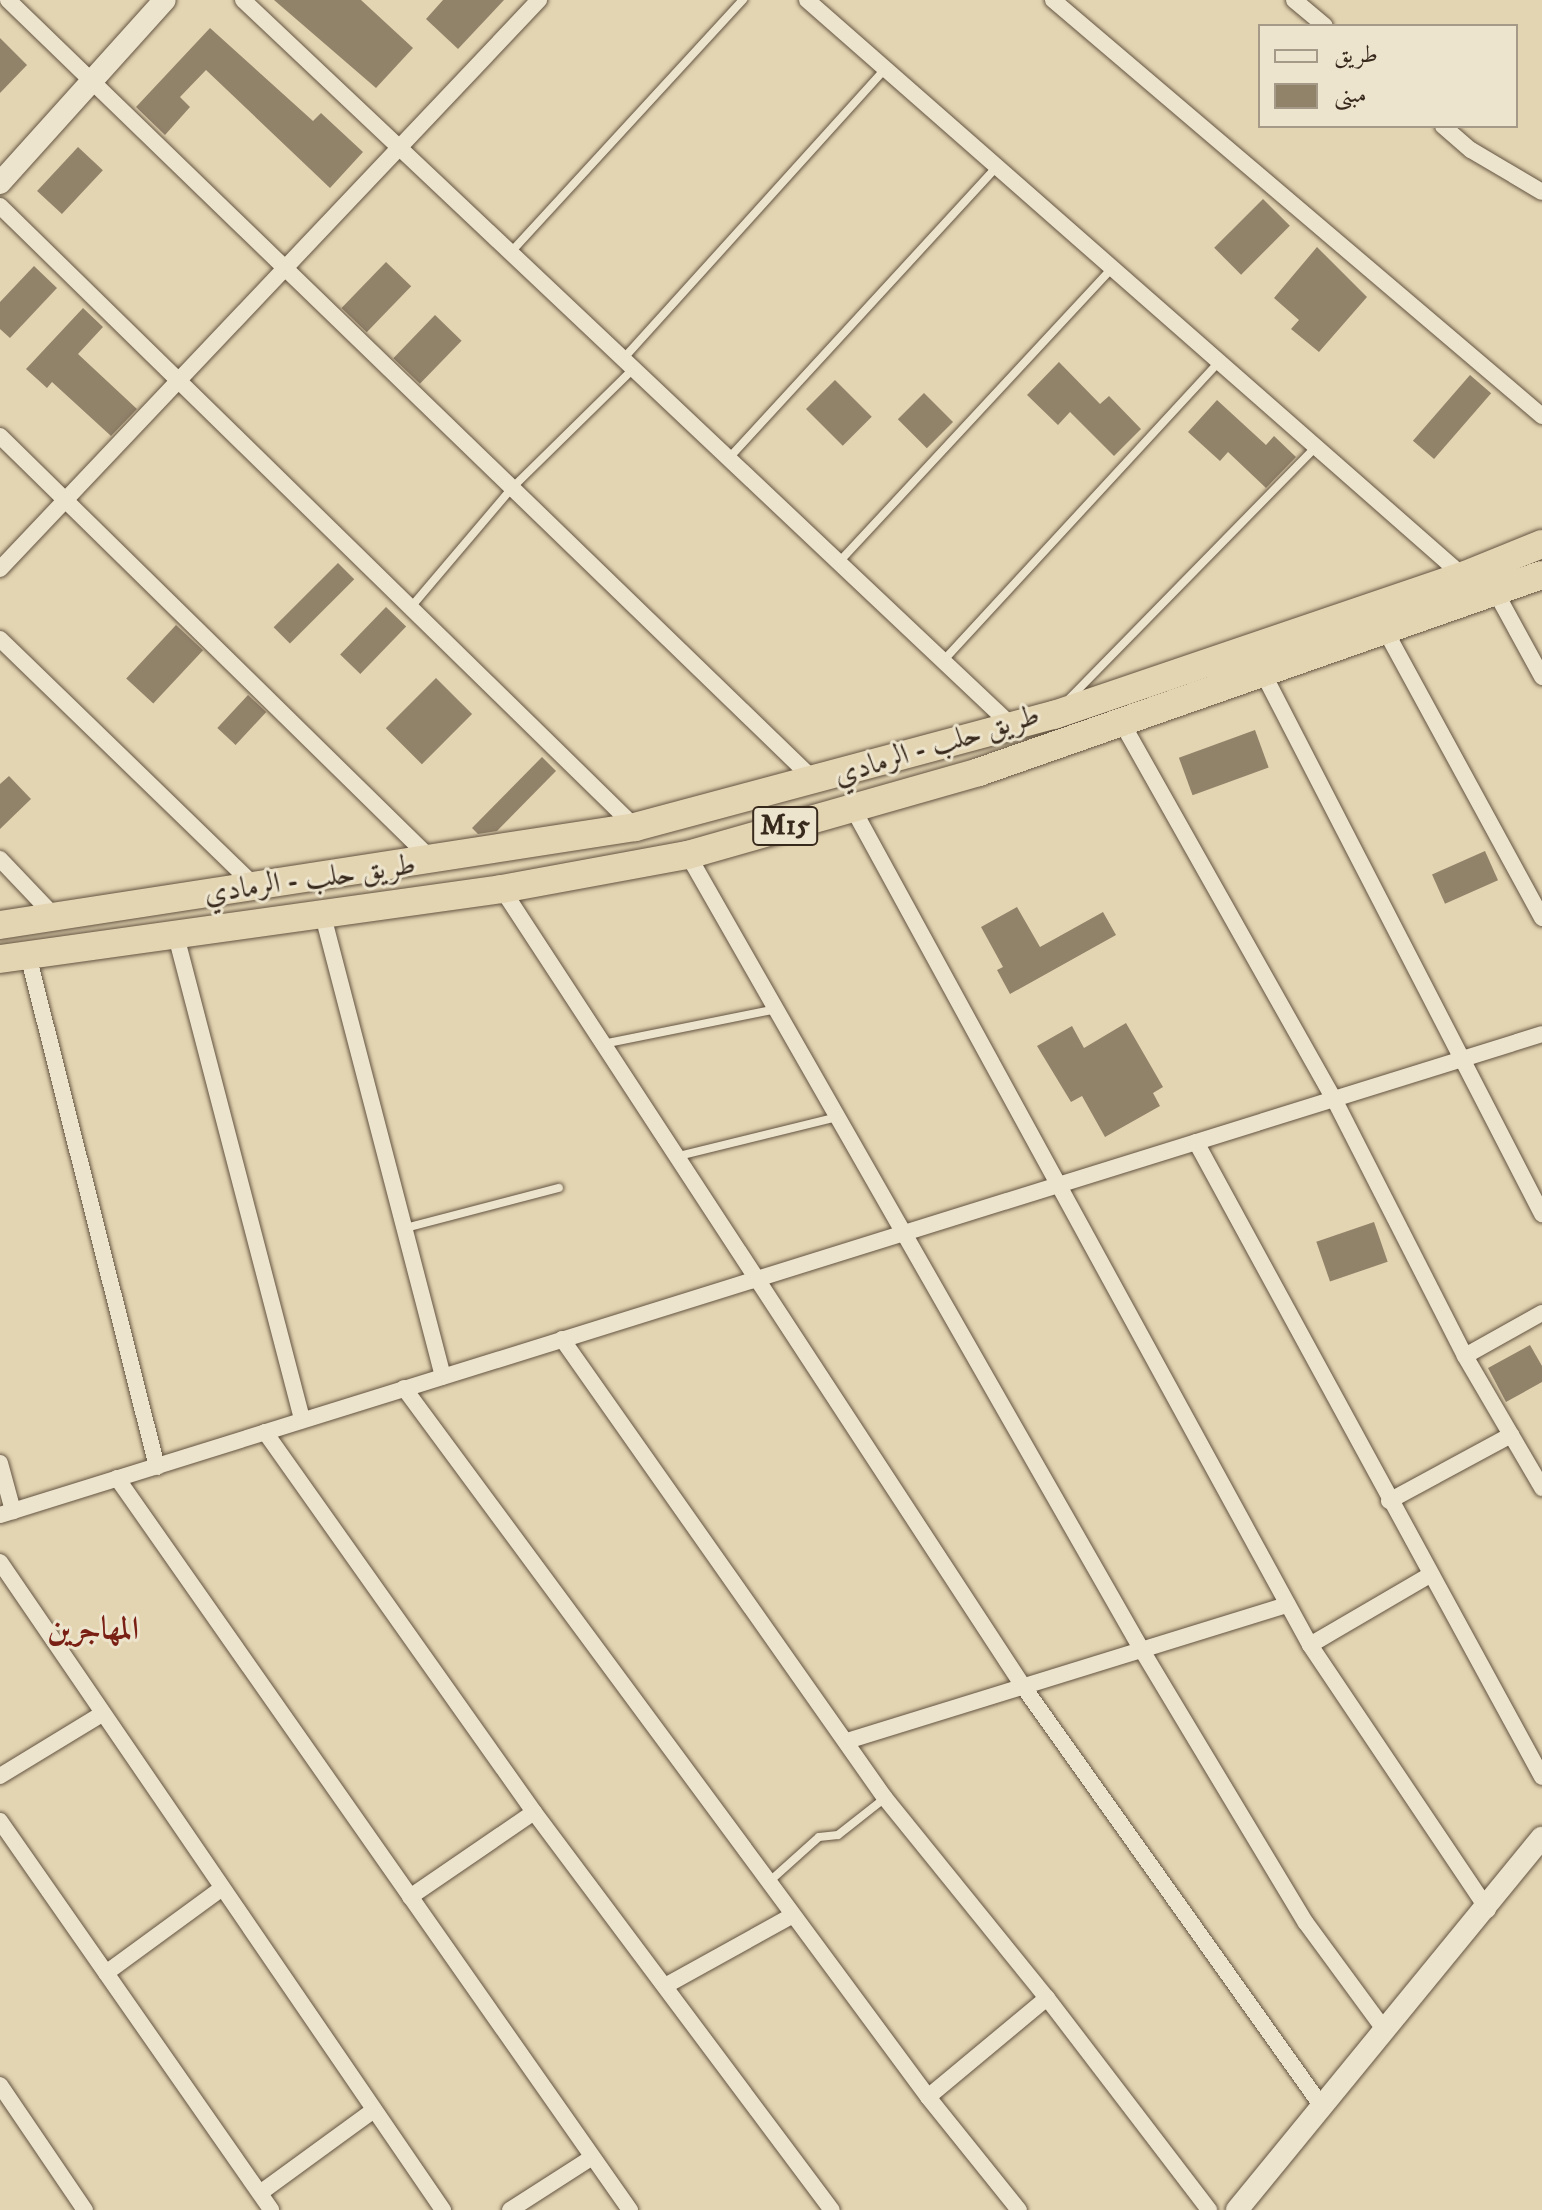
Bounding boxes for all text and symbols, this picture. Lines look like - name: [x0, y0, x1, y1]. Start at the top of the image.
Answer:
- legend: [1258, 24, 1518, 128]
- text: طريق: [1334, 40, 1378, 70]
- text: مبنى: [1334, 80, 1367, 110]
- street label: طريق حلب - الرمادي: [830, 698, 1044, 794]
- road number: M15: [751, 802, 819, 850]
- street label: طريق حلب - الرمادي: [202, 847, 418, 913]
- district label: المهاجرين: [47, 1611, 139, 1649]

